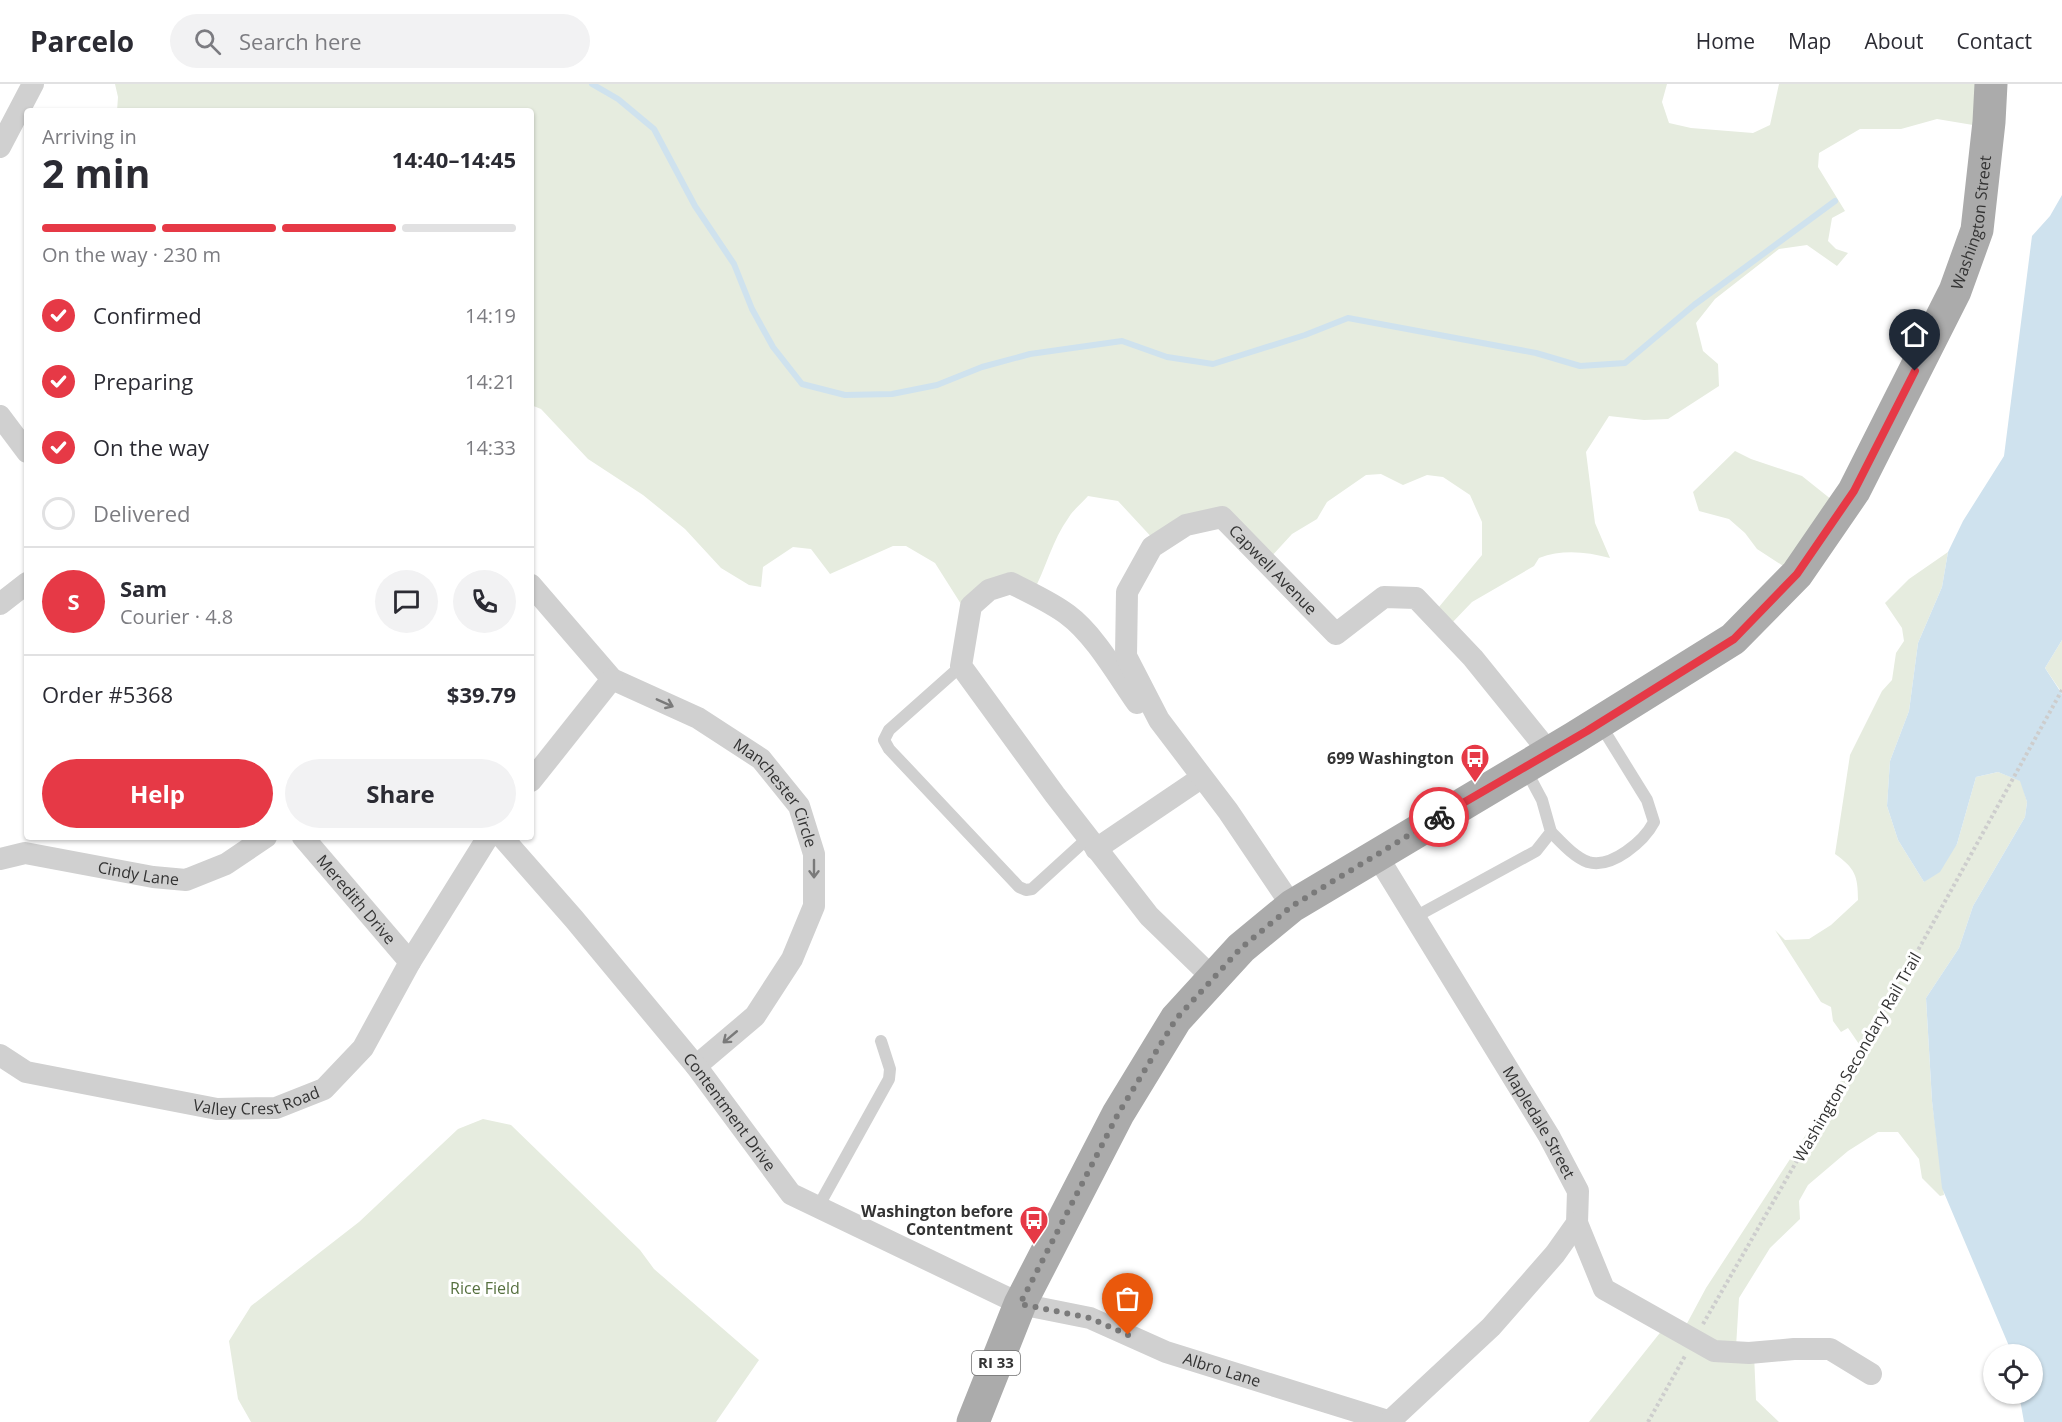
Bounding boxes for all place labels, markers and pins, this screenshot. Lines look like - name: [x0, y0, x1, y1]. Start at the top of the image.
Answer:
- pin: [1889, 309, 1940, 371]
- bus stop icon: 699 Washington: [1459, 742, 1491, 784]
- place label: 699 Washington: [1327, 747, 1454, 769]
- place label: Washington before Contentment: [861, 1200, 1013, 1240]
- bus stop icon: Washington before Contentment: [1018, 1204, 1050, 1246]
- pin: [1102, 1273, 1153, 1335]

